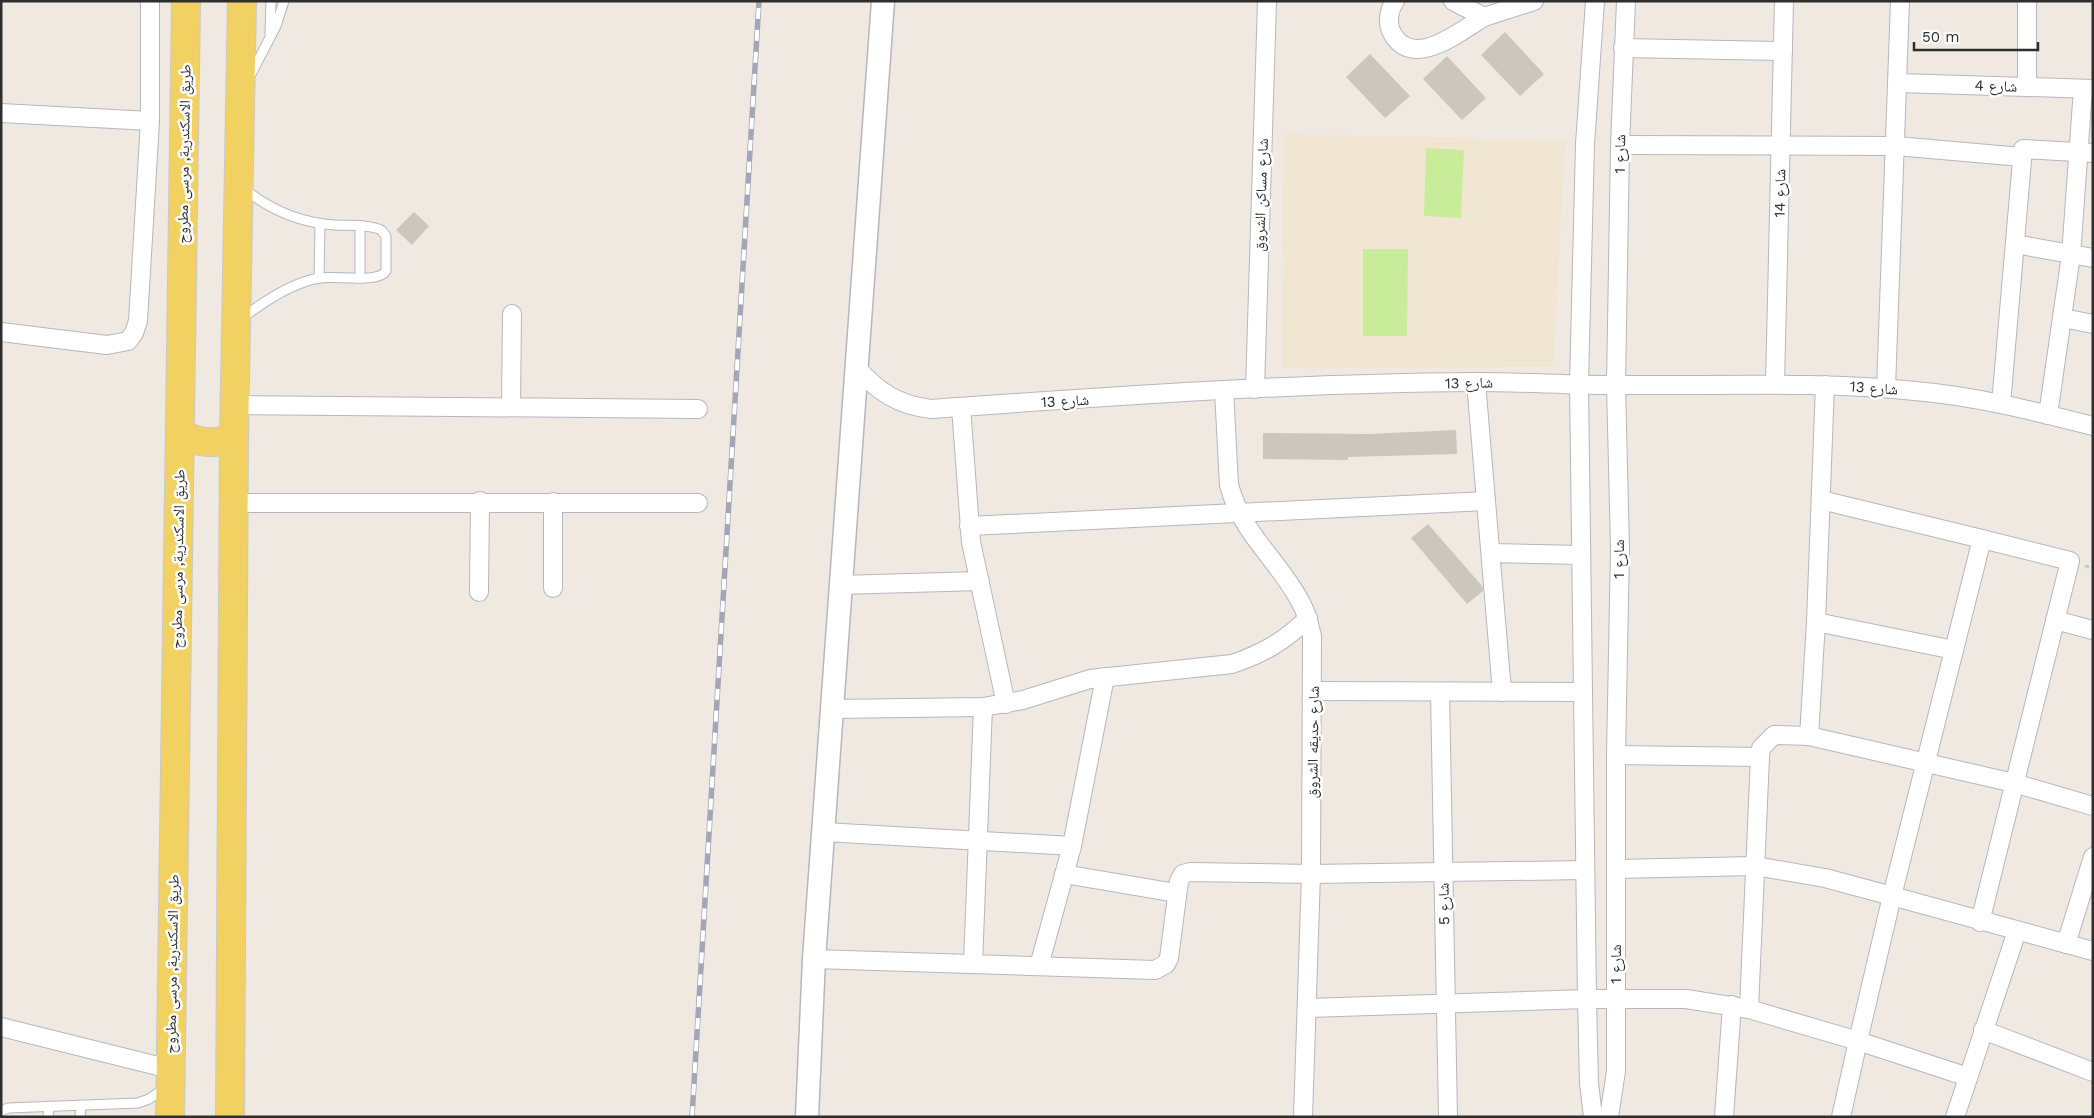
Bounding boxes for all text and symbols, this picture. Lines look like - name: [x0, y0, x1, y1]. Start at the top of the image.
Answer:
- scale bar: [1914, 20, 2038, 52]
- text: 50 m: [1922, 28, 1959, 46]
- street label: طريق الاسكندرية, مرسى مطروح: [173, 64, 196, 244]
- street label: شارع 4: [1974, 76, 2018, 97]
- street label: شارع 1: [1611, 134, 1630, 174]
- street label: شارع مساكن الشروق: [1250, 138, 1273, 252]
- street label: شارع 14: [1771, 168, 1790, 217]
- street label: شارع 13: [1445, 374, 1493, 393]
- street label: شارع 13: [1849, 377, 1899, 400]
- street label: شارع 13: [1040, 391, 1090, 412]
- street label: طريق الاسكندرية, مرسى مطروح: [167, 469, 190, 649]
- street label: شارع 1: [1610, 539, 1629, 579]
- street label: شارع حديقه الشروق: [1303, 685, 1324, 798]
- street label: طريق الاسكندرية, مرسى مطروح: [161, 874, 184, 1054]
- street label: شارع 5: [1435, 883, 1454, 925]
- street label: شارع 1: [1607, 944, 1626, 984]

